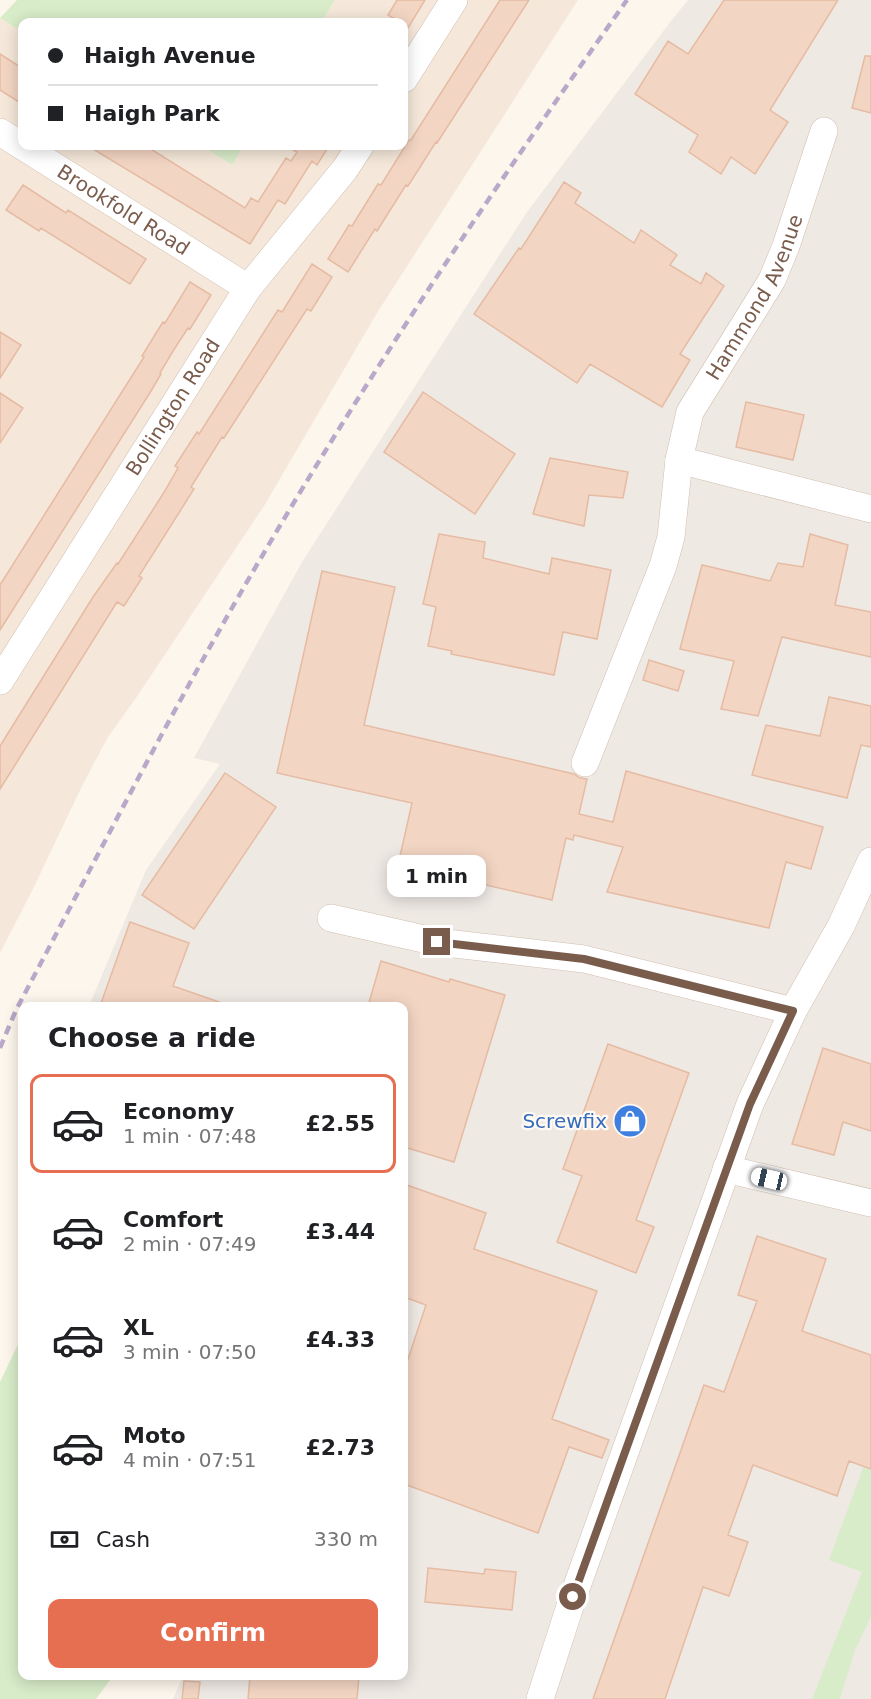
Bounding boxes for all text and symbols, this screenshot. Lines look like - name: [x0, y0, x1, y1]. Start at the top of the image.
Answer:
- text: Haigh Avenue: [84, 43, 256, 68]
- text: Haigh Park: [84, 101, 220, 126]
- street label: Brookfold Road: [53, 159, 194, 260]
- street label: Hammond Avenue: [701, 211, 808, 384]
- street label: Bollington Road: [121, 334, 225, 480]
- callout: 1 min: [388, 855, 486, 897]
- text: 1 min: [405, 864, 468, 888]
- route end: [423, 928, 450, 955]
- text: Choose a ride: [48, 1022, 256, 1053]
- icon: car: [51, 1097, 105, 1151]
- text: Economy: [123, 1099, 234, 1124]
- shop icon: Screwfix: [612, 1103, 648, 1139]
- place label: Screwfix: [522, 1109, 607, 1133]
- text: £2.55: [305, 1111, 375, 1136]
- text: 1 min · 07:48: [123, 1124, 257, 1148]
- car: [749, 1166, 789, 1192]
- icon: car: [51, 1205, 105, 1259]
- text: Comfort: [123, 1207, 223, 1232]
- text: £3.44: [305, 1219, 375, 1244]
- text: 2 min · 07:49: [123, 1232, 257, 1256]
- icon: car: [51, 1313, 105, 1367]
- text: XL: [123, 1315, 154, 1340]
- text: £4.33: [305, 1327, 375, 1352]
- text: 3 min · 07:50: [123, 1340, 257, 1364]
- icon: car: [51, 1421, 105, 1475]
- text: Moto: [123, 1423, 186, 1448]
- text: £2.73: [305, 1435, 375, 1460]
- text: 4 min · 07:51: [123, 1448, 257, 1472]
- icon: cash: [48, 1523, 81, 1556]
- text: Cash: [96, 1527, 150, 1552]
- text: 330 m: [314, 1527, 378, 1551]
- route start: [559, 1583, 586, 1610]
- button: Confirm: [48, 1599, 378, 1668]

